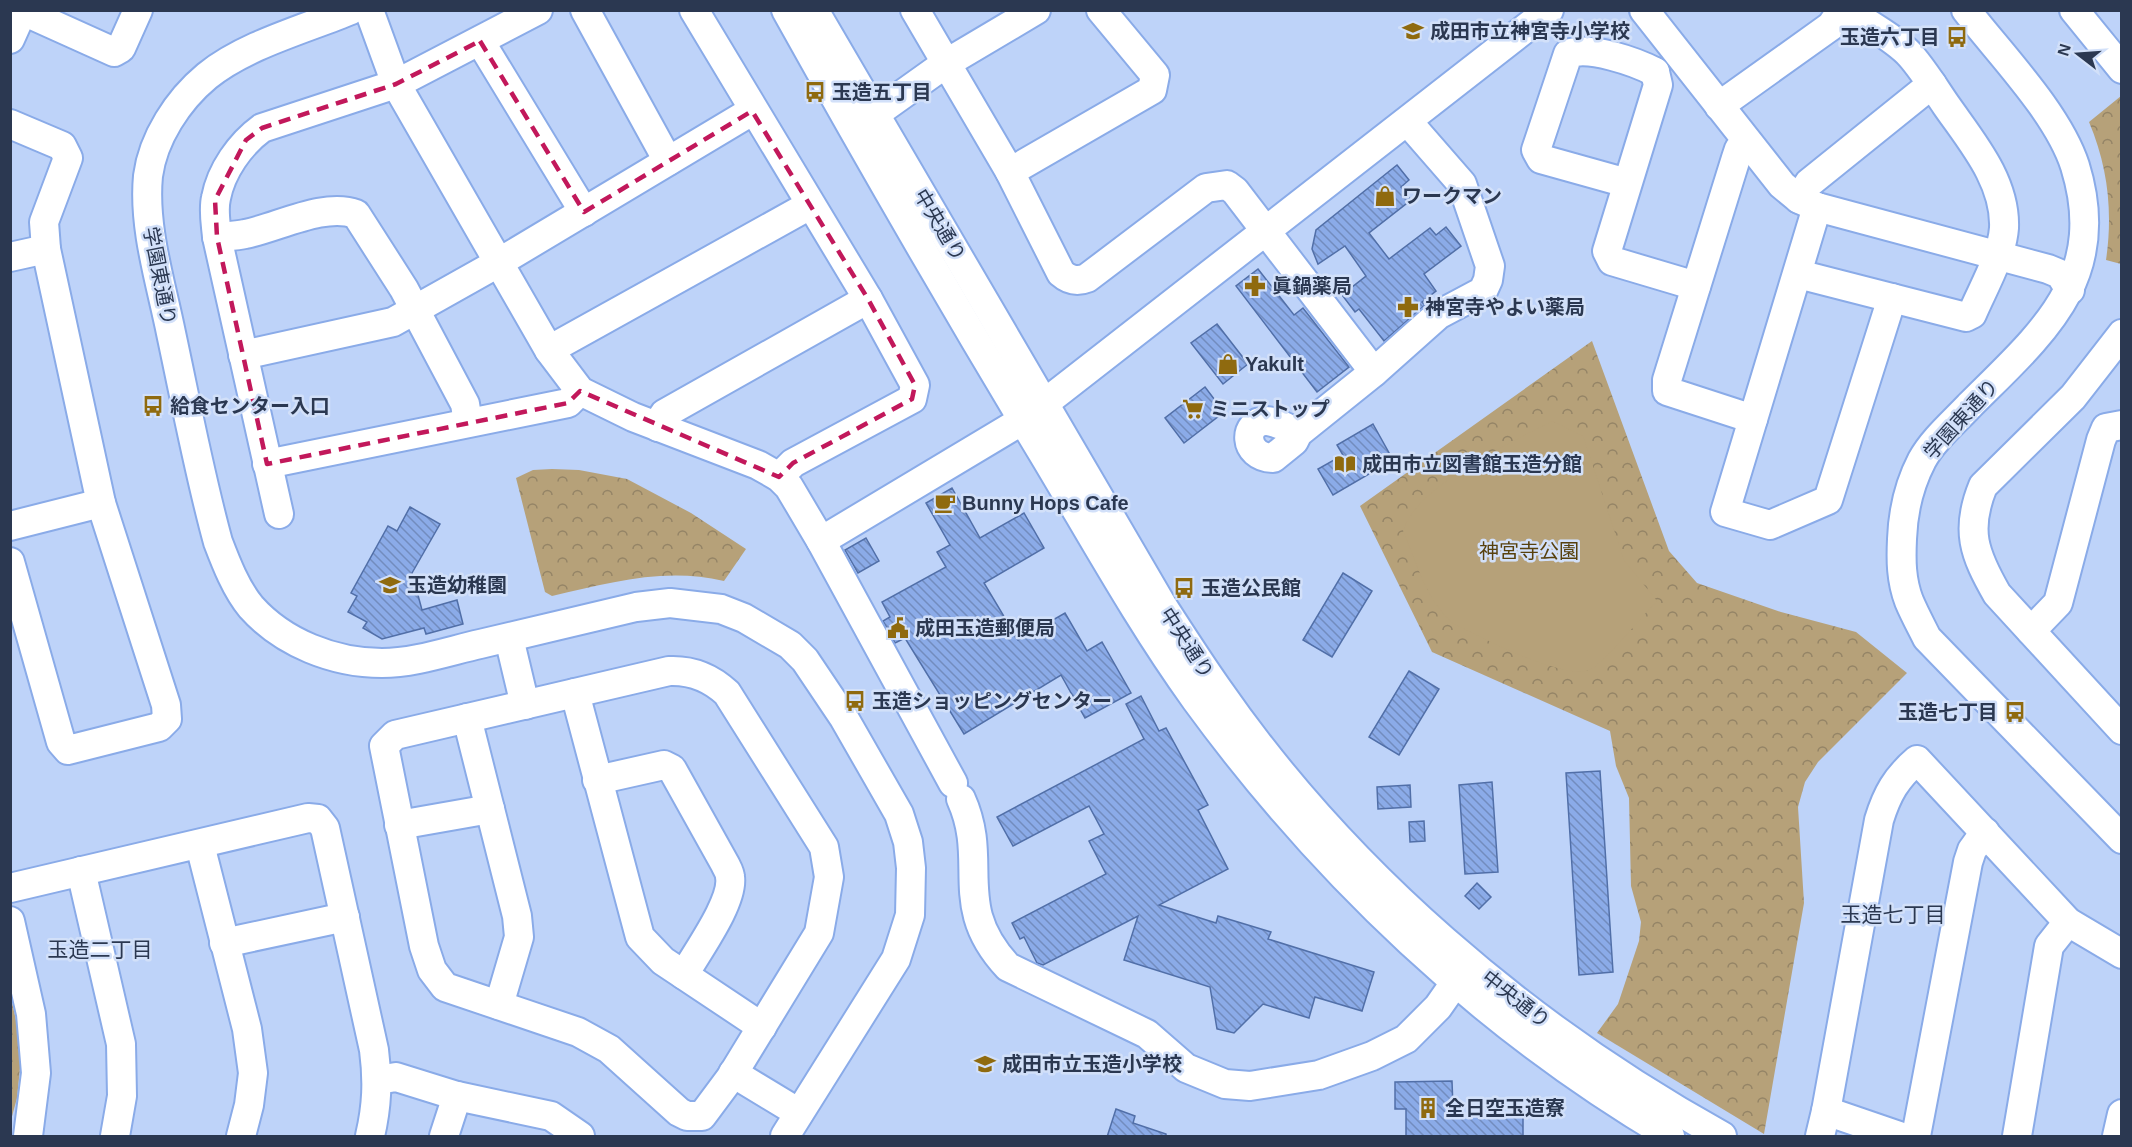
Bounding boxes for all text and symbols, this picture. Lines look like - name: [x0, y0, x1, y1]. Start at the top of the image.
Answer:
- school or university icon: 成田市立神宮寺小学校: [1401, 19, 1425, 43]
- place label: 成田市立神宮寺小学校: [1430, 20, 1630, 42]
- north arrow: [2048, 24, 2108, 84]
- bus stop icon: 玉造六丁目: [1945, 25, 1969, 49]
- place label: 玉造六丁目: [1840, 26, 1940, 48]
- text: N: [2054, 42, 2074, 58]
- bus stop icon: 玉造五丁目: [803, 80, 827, 104]
- place label: 玉造五丁目: [832, 81, 932, 103]
- shop icon: ワークマン: [1373, 184, 1397, 208]
- street label: 中央通り: [910, 185, 970, 265]
- place label: ワークマン: [1402, 185, 1502, 207]
- street label: 学園東通り: [140, 225, 180, 327]
- pharmacy icon: 眞鍋薬局: [1243, 274, 1267, 298]
- place label: 眞鍋薬局: [1272, 275, 1352, 297]
- pharmacy icon: 神宮寺やよい薬局: [1396, 295, 1420, 319]
- place label: 神宮寺やよい薬局: [1425, 296, 1585, 318]
- shop icon: Yakult: [1216, 352, 1240, 376]
- place label: Yakult: [1245, 353, 1304, 375]
- street label: 学園東通り: [1919, 374, 2003, 464]
- bus stop icon: 給食センター入口: [141, 394, 165, 418]
- place label: 給食センター入口: [170, 395, 330, 417]
- supermarket icon: ミニストップ: [1181, 397, 1205, 421]
- place label: ミニストップ: [1210, 398, 1330, 420]
- library icon: 成田市立図書館玉造分館: [1333, 452, 1357, 476]
- place label: 成田市立図書館玉造分館: [1362, 453, 1582, 475]
- cafe icon: Bunny Hops Cafe: [933, 491, 957, 515]
- place label: Bunny Hops Cafe: [962, 492, 1129, 514]
- park label: 神宮寺公園: [1479, 540, 1579, 562]
- school or university icon: 玉造幼稚園: [378, 573, 402, 597]
- place label: 玉造幼稚園: [407, 574, 507, 596]
- bus stop icon: 玉造公民館: [1172, 576, 1196, 600]
- place label: 玉造公民館: [1201, 577, 1301, 599]
- street label: 中央通り: [1156, 603, 1218, 683]
- public building icon: 成田玉造郵便局: [886, 616, 910, 640]
- place label: 成田玉造郵便局: [915, 617, 1055, 639]
- bus stop icon: 玉造ショッピングセンター: [843, 689, 867, 713]
- place label: 玉造ショッピングセンター: [872, 690, 1112, 712]
- bus stop icon: 玉造七丁目: [2003, 700, 2027, 724]
- place label: 玉造七丁目: [1898, 701, 1998, 723]
- district label: 玉造七丁目: [1841, 903, 1946, 926]
- district label: 玉造二丁目: [48, 938, 153, 961]
- street label: 中央通り: [1478, 966, 1554, 1032]
- school or university icon: 成田市立玉造小学校: [973, 1052, 997, 1076]
- place label: 成田市立玉造小学校: [1002, 1053, 1182, 1075]
- building icon: 全日空玉造寮: [1416, 1096, 1440, 1120]
- place label: 全日空玉造寮: [1445, 1097, 1565, 1119]

